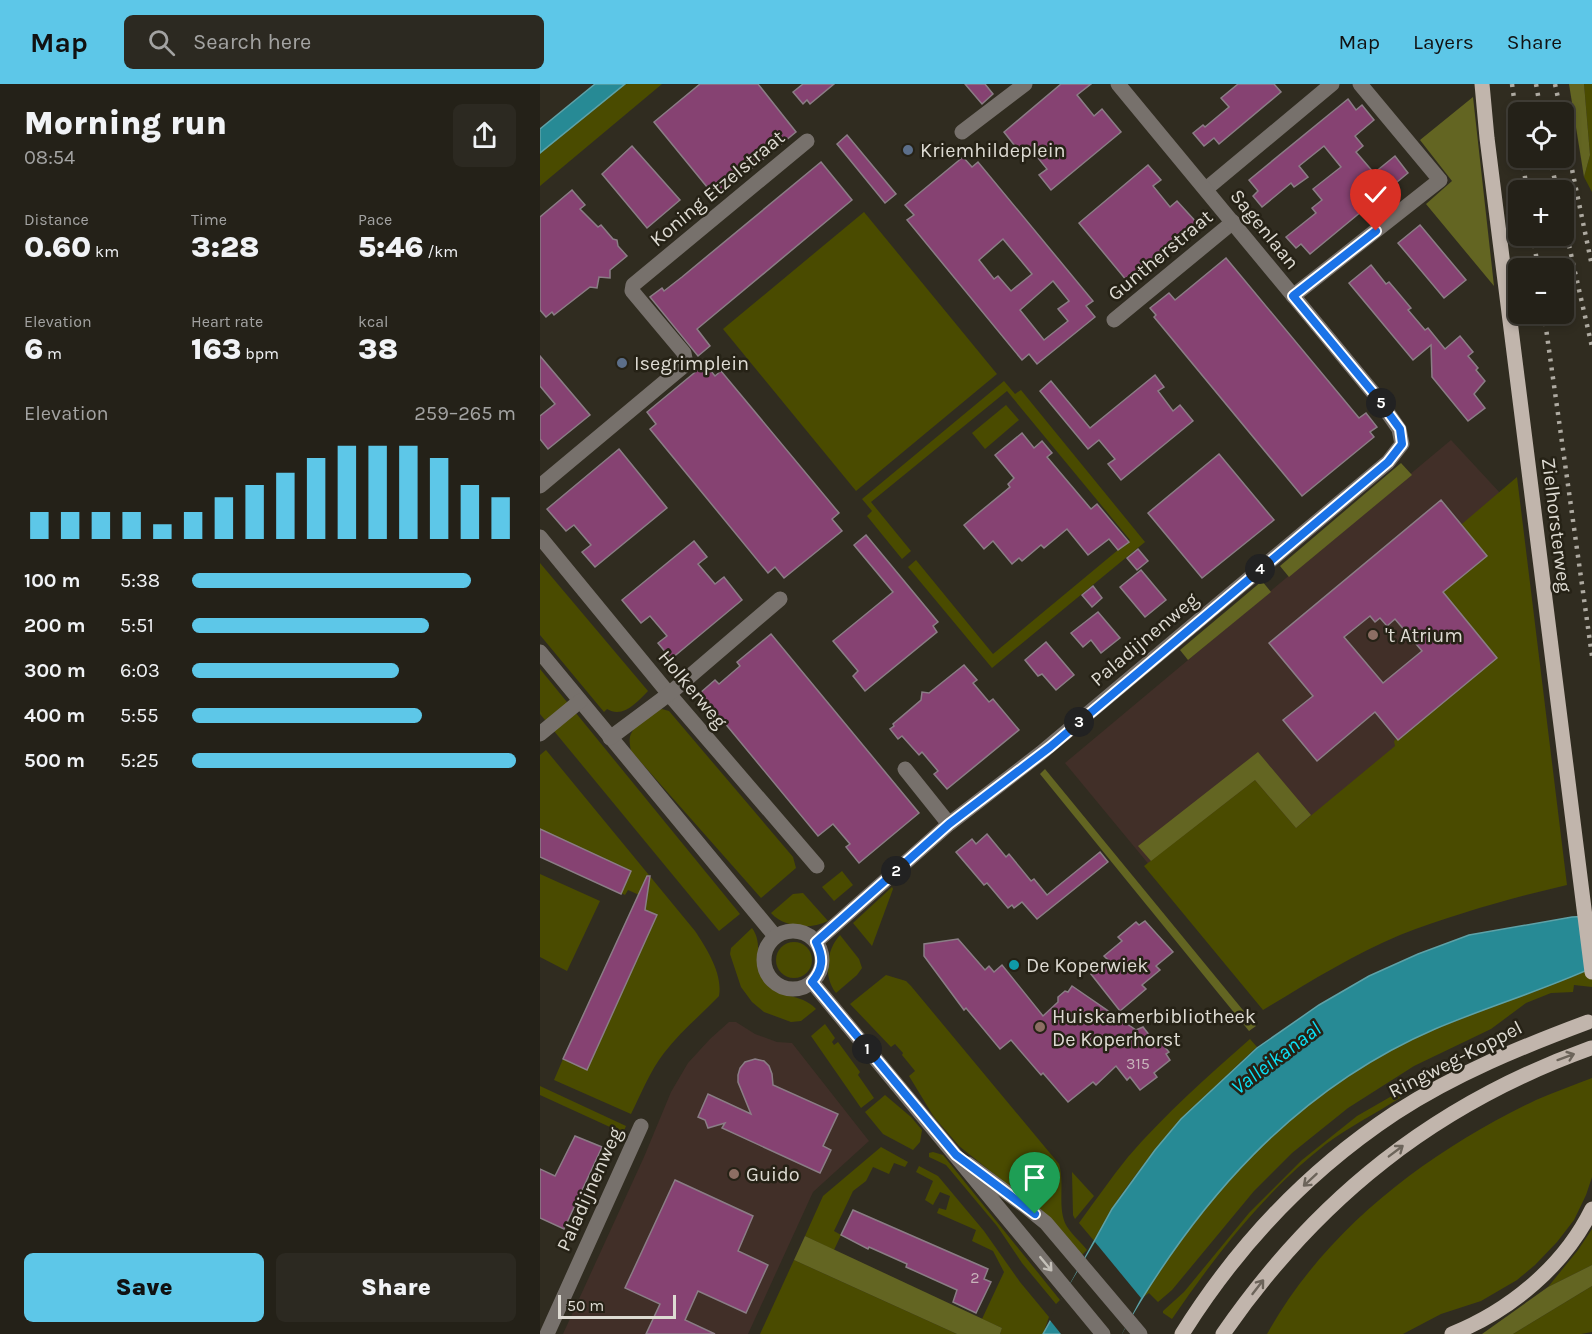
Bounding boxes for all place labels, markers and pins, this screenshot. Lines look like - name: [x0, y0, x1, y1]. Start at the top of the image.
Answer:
- place label: Kriemhildeplein: [920, 139, 1066, 162]
- marker: Kriemhildeplein: [901, 143, 915, 157]
- pin: [1350, 169, 1401, 231]
- place label: Isegrimplein: [634, 352, 749, 375]
- marker: Isegrimplein: [615, 356, 629, 370]
- pin: 5: [1366, 388, 1396, 418]
- pin: 4: [1245, 554, 1275, 584]
- place label: 't Atrium: [1385, 624, 1463, 647]
- marker: 't Atrium: [1366, 628, 1380, 642]
- pin: 3: [1064, 707, 1094, 737]
- pin: 2: [881, 856, 911, 886]
- place label: De Koperwiek: [1026, 954, 1148, 977]
- marker: De Koperwiek: [1007, 958, 1021, 972]
- place label: Huiskamerbibliotheek De Koperhorst: [1052, 1005, 1256, 1051]
- marker: Huiskamerbibliotheek De Koperhorst: [1033, 1020, 1047, 1034]
- pin: 1: [852, 1034, 882, 1064]
- pin: [1009, 1152, 1060, 1214]
- place label: Guido: [746, 1163, 800, 1186]
- marker: Guido: [727, 1167, 741, 1181]

